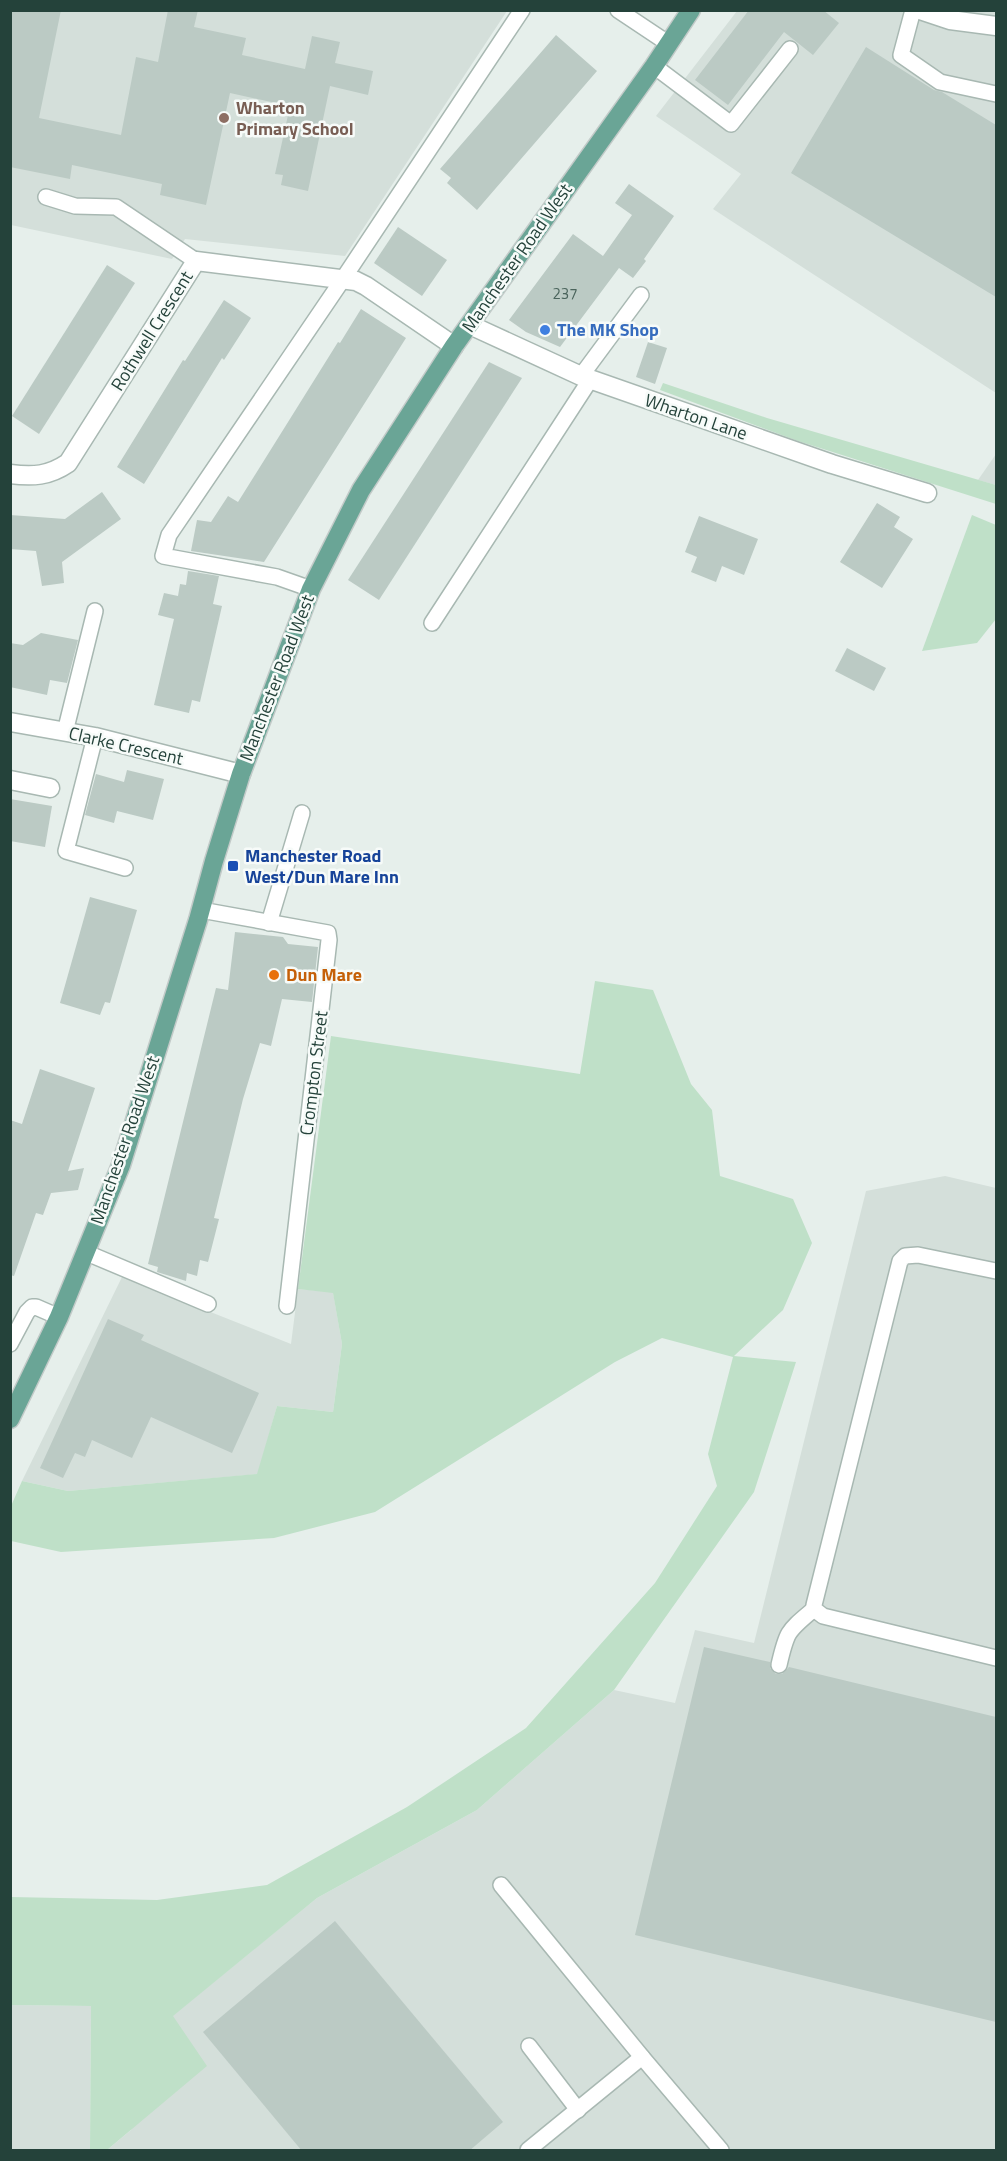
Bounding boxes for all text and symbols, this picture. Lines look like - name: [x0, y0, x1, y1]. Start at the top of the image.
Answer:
- place label: Wharton Primary School: [236, 94, 354, 142]
- marker: Wharton Primary School: [217, 111, 231, 125]
- street label: Manchester Road West: [455, 177, 579, 338]
- street label: Rothwell Crescent: [104, 265, 200, 396]
- house number: 237: [552, 282, 578, 305]
- place label: The MK Shop: [557, 316, 659, 343]
- marker: The MK Shop: [538, 323, 552, 337]
- street label: Wharton Lane: [641, 386, 751, 447]
- street label: Manchester Road West: [232, 590, 321, 765]
- street label: Clarke Crescent: [66, 719, 187, 772]
- place label: Manchester Road West/Dun Mare Inn: [245, 842, 399, 890]
- marker: Manchester Road West/Dun Mare Inn: [226, 859, 240, 873]
- place label: Dun Mare: [286, 961, 362, 988]
- marker: Dun Mare: [267, 968, 281, 982]
- street label: Crompton Street: [292, 1008, 335, 1137]
- street label: Manchester Road West: [83, 1051, 166, 1228]

